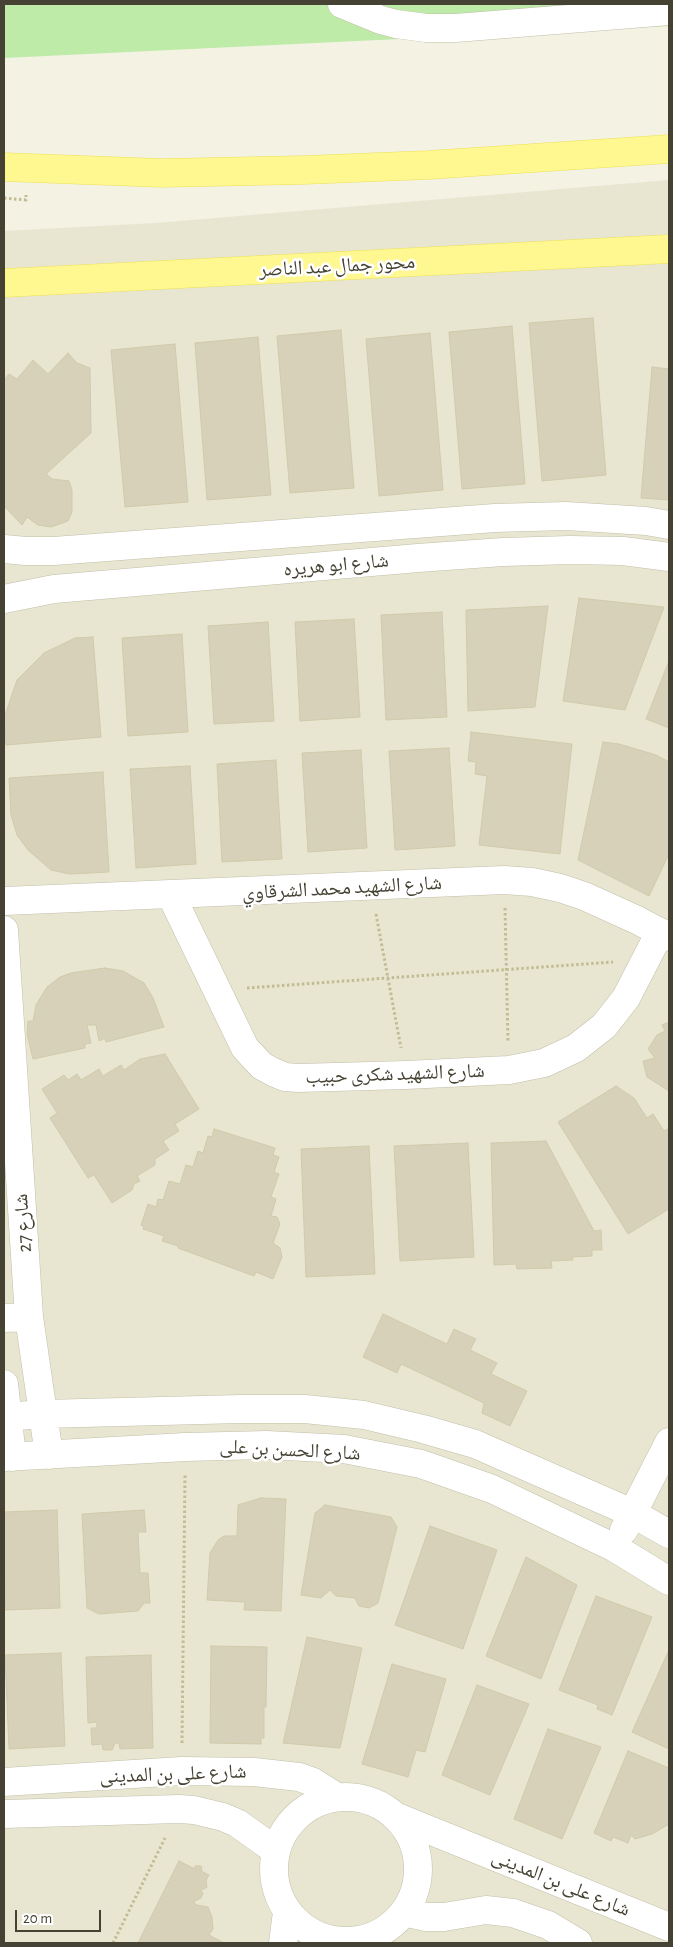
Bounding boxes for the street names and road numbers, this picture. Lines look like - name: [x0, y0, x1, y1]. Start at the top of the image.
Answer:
- street label: محور جمال عبد الناصر: [258, 250, 416, 282]
- street label: شارع ابو هريره: [282, 548, 390, 582]
- street label: شارع الشهيد محمد الشرقاوي: [241, 871, 443, 905]
- street label: شارع الشهيد شكرى حبيب: [305, 1059, 485, 1089]
- street label: شارع 27: [9, 1193, 37, 1253]
- street label: شارع الحسن بن على: [219, 1434, 361, 1466]
- street label: شارع على بن المدينى: [99, 1759, 247, 1789]
- street label: شارع على بن المدينى: [488, 1844, 634, 1922]

